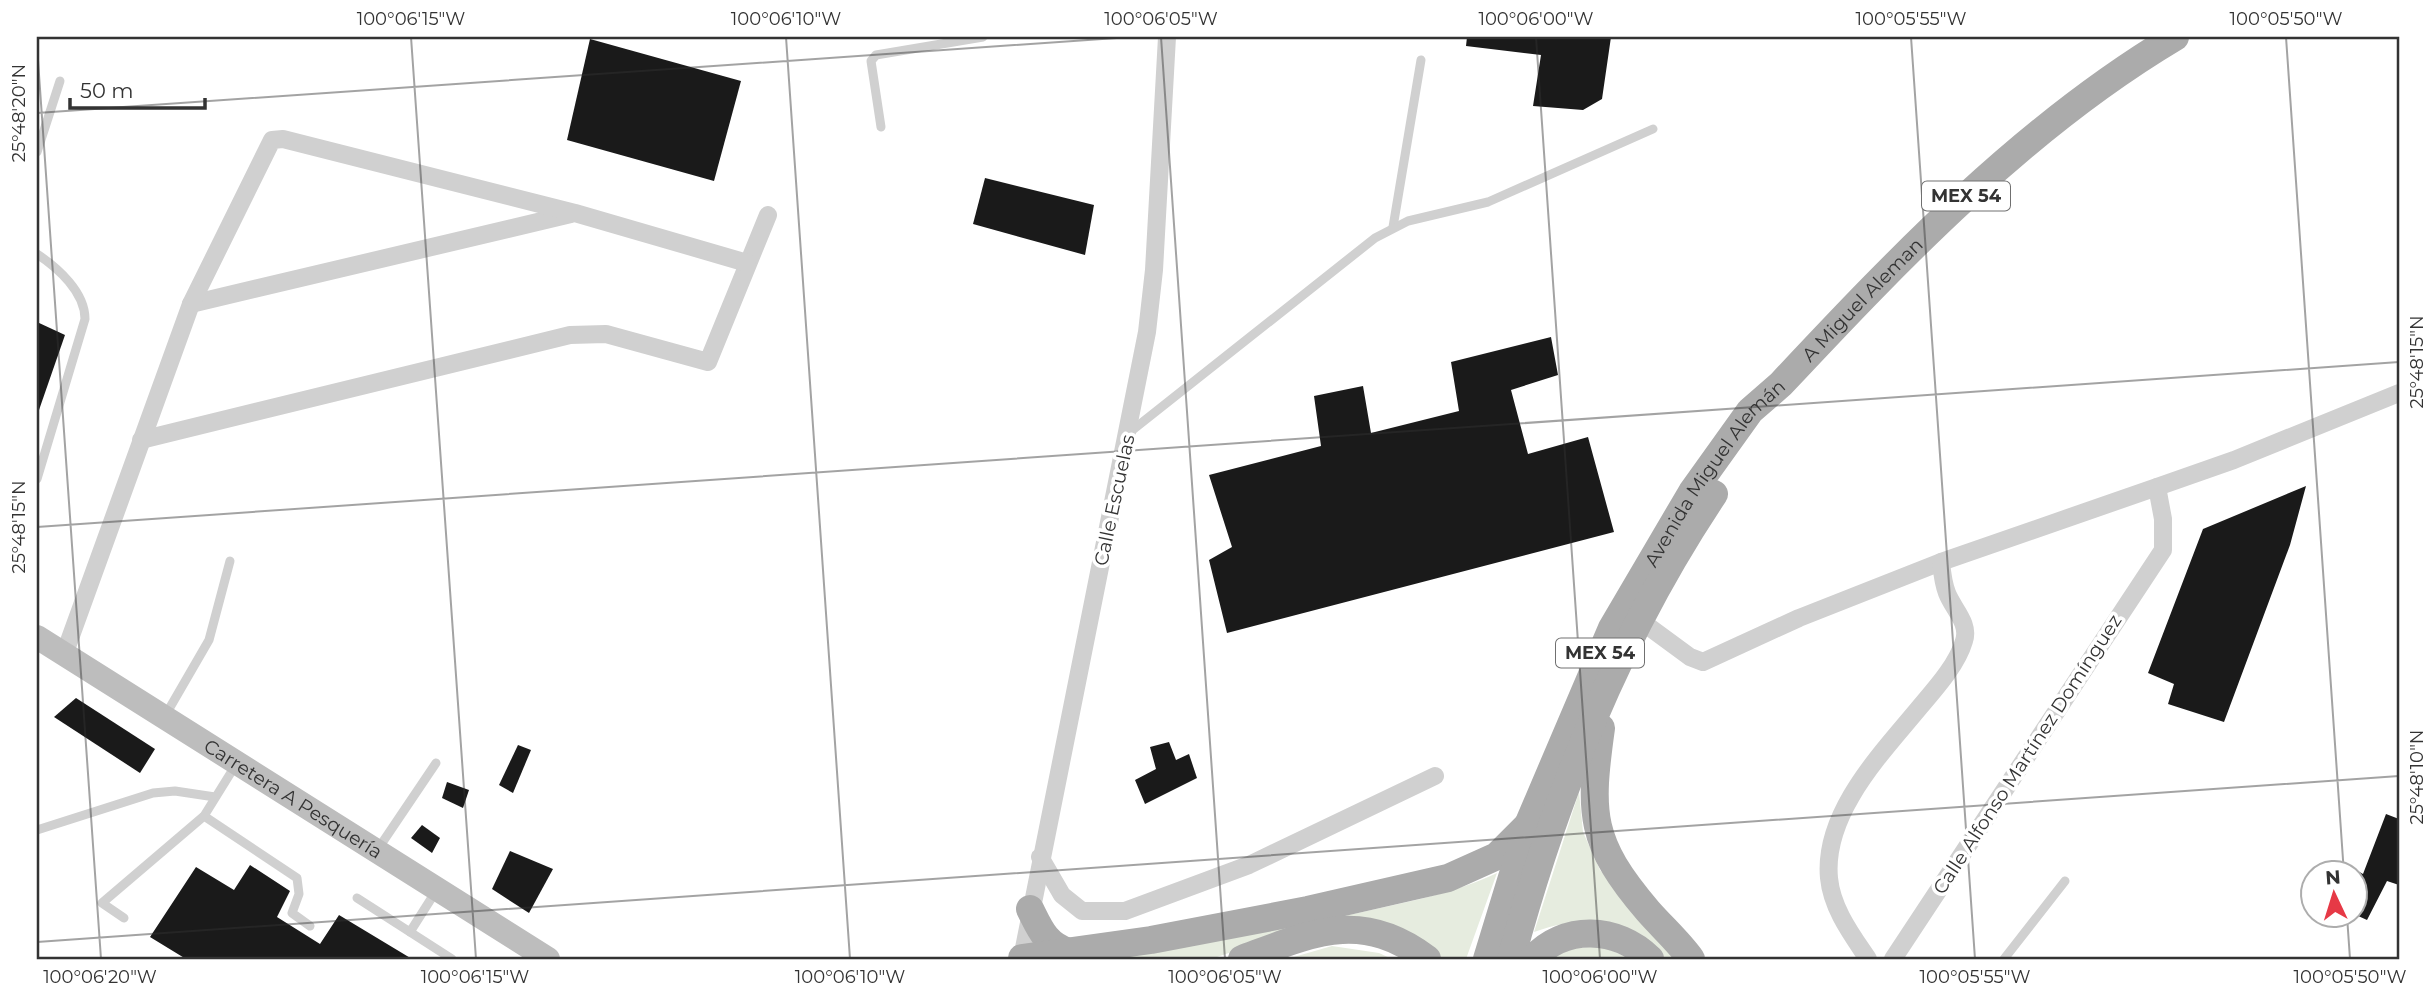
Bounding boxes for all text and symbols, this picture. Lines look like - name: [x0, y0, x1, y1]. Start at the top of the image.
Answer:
- text: 100°06'15"W: [357, 8, 465, 30]
- text: 100°06'10"W: [731, 8, 841, 30]
- text: 100°06'05"W: [1104, 8, 1218, 30]
- text: 100°06'00"W: [1478, 8, 1594, 30]
- text: 100°05'55"W: [1856, 8, 1966, 30]
- text: 100°05'50"W: [2230, 8, 2342, 30]
- text: 25°48'20"N: [8, 64, 30, 162]
- scale bar: [70, 66, 205, 110]
- text: 50 m: [80, 78, 134, 103]
- road number: MEX 54: [1922, 182, 2010, 210]
- street label: A Miguel Aleman: [1797, 233, 1928, 367]
- text: 25°48'15"N: [2406, 315, 2428, 409]
- street label: Avenida Miguel Alemán: [1640, 375, 1790, 571]
- street label: Calle Escuelas: [1089, 432, 1140, 568]
- text: 25°48'15"N: [8, 480, 30, 574]
- street label: Calle Alfonso Martínez Domínguez: [1928, 610, 2127, 898]
- road number: MEX 54: [1556, 638, 1644, 668]
- text: 25°48'10"N: [2406, 730, 2428, 824]
- street label: Carretera A Pesquería: [200, 734, 387, 864]
- north arrow: [2300, 860, 2370, 930]
- text: N: [2324, 866, 2341, 890]
- text: 100°06'20"W: [43, 966, 157, 988]
- text: 100°06'15"W: [421, 966, 529, 988]
- text: 100°06'10"W: [795, 966, 905, 988]
- text: 100°06'05"W: [1168, 966, 1282, 988]
- text: 100°06'00"W: [1542, 966, 1658, 988]
- text: 100°05'55"W: [1920, 966, 2030, 988]
- text: 100°05'50"W: [2294, 966, 2406, 988]

